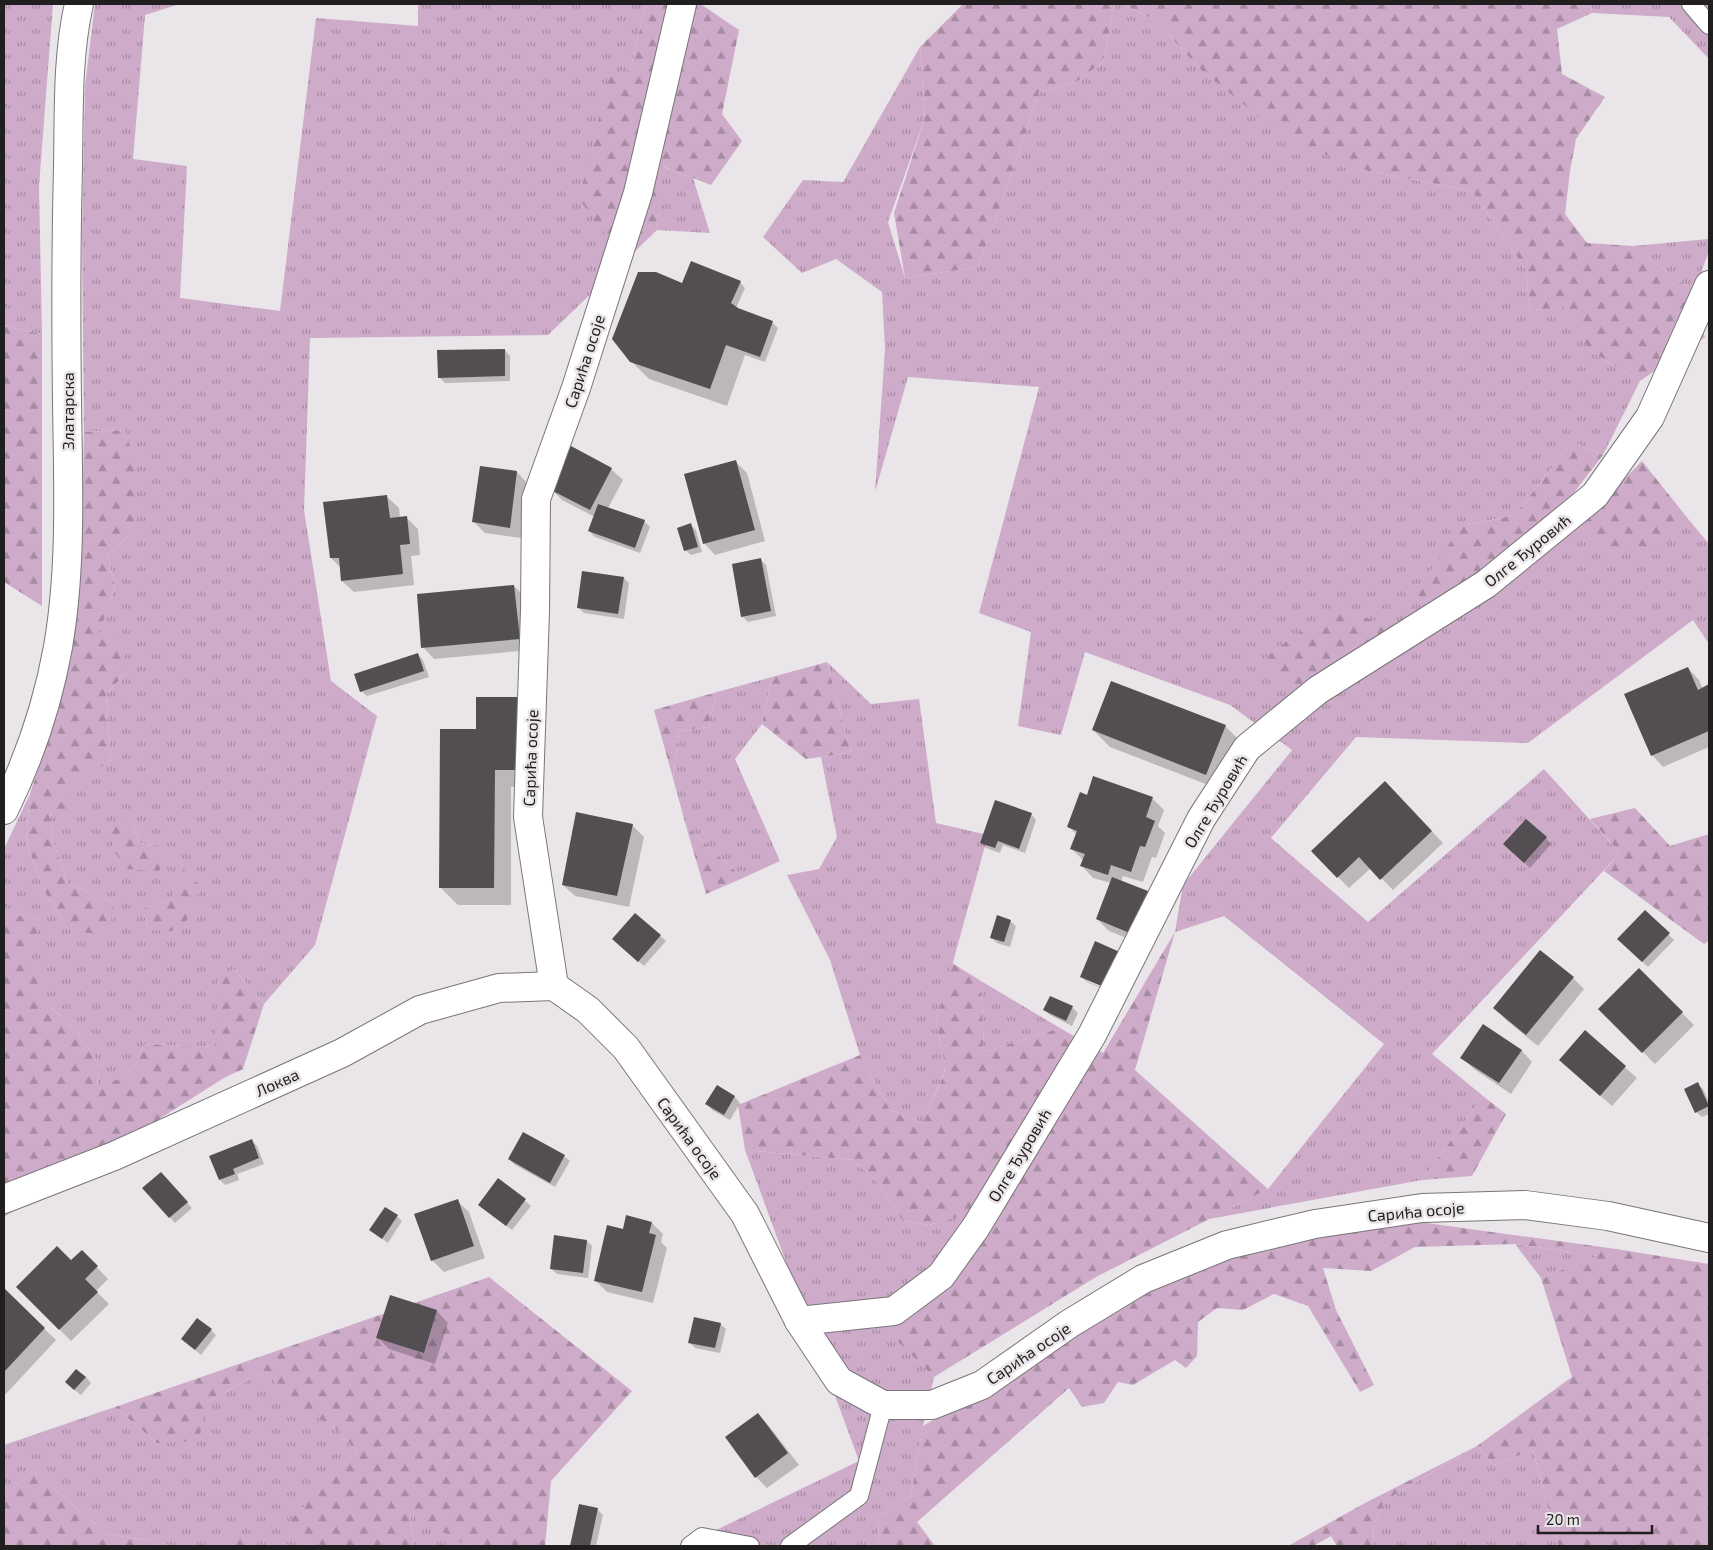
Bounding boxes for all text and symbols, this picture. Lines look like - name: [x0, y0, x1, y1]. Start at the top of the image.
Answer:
- street label: Сарића осоје: [560, 312, 609, 410]
- street label: Златарска: [58, 372, 77, 450]
- street label: Олге Ђуровић: [1480, 509, 1575, 591]
- street label: Сарића осоје: [519, 709, 542, 807]
- street label: Олге Ђуровић: [1180, 751, 1251, 852]
- street label: Локва: [252, 1064, 302, 1100]
- street label: Сарића осоје: [653, 1093, 726, 1183]
- street label: Олге Ђуровић: [984, 1105, 1055, 1206]
- street label: Сарића осоје: [1367, 1197, 1465, 1226]
- street label: Сарића осоје: [982, 1318, 1074, 1389]
- scale bar: [1538, 1502, 1652, 1534]
- text: 20 m: [1546, 1510, 1580, 1528]

